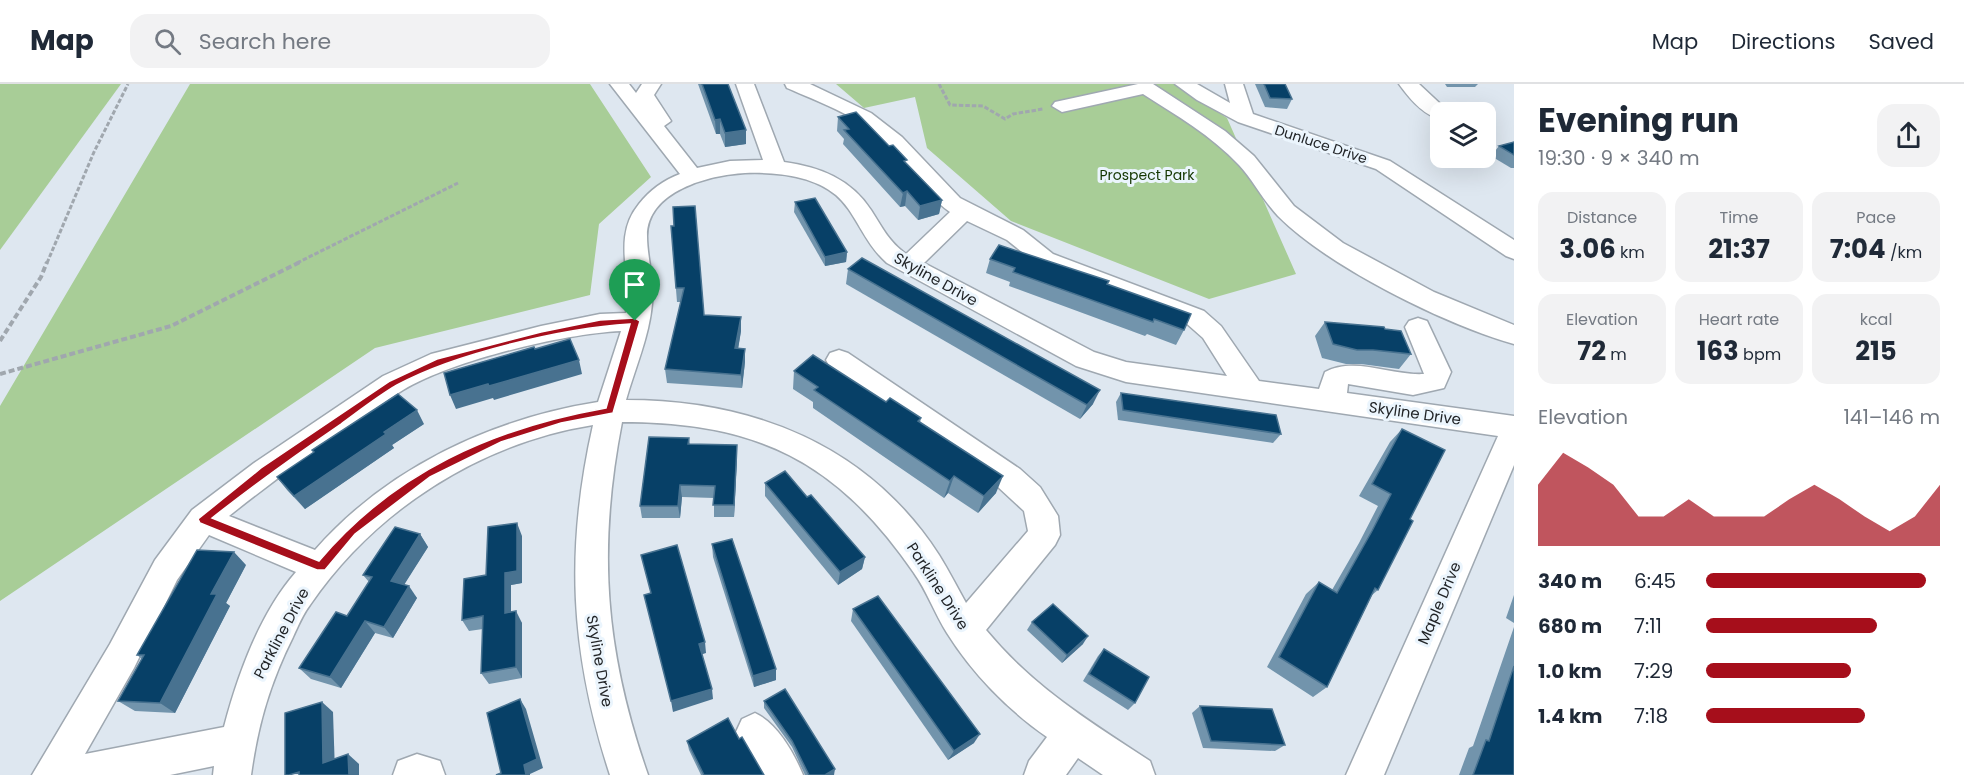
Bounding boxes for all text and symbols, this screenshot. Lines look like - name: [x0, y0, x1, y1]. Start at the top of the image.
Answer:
- search box: [130, 14, 550, 68]
- text: Map: [30, 21, 94, 60]
- icon: search: [151, 25, 184, 58]
- text: Search here: [199, 26, 331, 57]
- text: Map: [1652, 27, 1698, 56]
- text: Directions: [1731, 27, 1835, 56]
- text: Saved: [1868, 27, 1934, 56]
- text: Evening run: [1538, 97, 1739, 144]
- map controls: [1430, 102, 1496, 168]
- button: layers: [1430, 102, 1496, 168]
- button: share: [1877, 104, 1940, 167]
- street label: Dunluce Drive: [1272, 120, 1370, 168]
- text: 19:30 · 9 × 340 m: [1538, 144, 1700, 172]
- park label: Prospect Park: [1099, 165, 1195, 185]
- text: Distance: [1567, 206, 1637, 229]
- text: Time: [1720, 206, 1759, 229]
- text: Pace: [1856, 206, 1896, 229]
- text: 3.06: [1559, 231, 1616, 267]
- text: 21:37: [1708, 231, 1770, 267]
- text: 7:04: [1830, 231, 1886, 267]
- text: km: [1616, 241, 1645, 264]
- text: /km: [1886, 241, 1922, 264]
- street label: Skyline Drive: [890, 247, 982, 311]
- pin: [609, 259, 660, 321]
- icon: arrive: [618, 268, 651, 301]
- text: Elevation: [1566, 308, 1638, 331]
- text: Heart rate: [1699, 308, 1779, 331]
- text: kcal: [1860, 308, 1892, 331]
- text: 72: [1577, 333, 1606, 369]
- text: 163: [1697, 333, 1739, 369]
- text: 215: [1855, 333, 1897, 369]
- text: m: [1606, 343, 1627, 366]
- text: bpm: [1739, 343, 1781, 366]
- street label: Skyline Drive: [1368, 396, 1462, 430]
- text: Elevation: [1538, 403, 1628, 431]
- text: 141–146 m: [1843, 403, 1940, 431]
- street label: Parkline Drive: [902, 538, 974, 634]
- street label: Maple Drive: [1412, 558, 1466, 648]
- text: 340 m: [1538, 567, 1602, 595]
- text: 6:45: [1634, 567, 1676, 595]
- street label: Parkline Drive: [248, 584, 314, 682]
- text: 680 m: [1538, 612, 1602, 640]
- text: 7:11: [1634, 612, 1662, 640]
- street label: Skyline Drive: [582, 613, 618, 709]
- text: 1.0 km: [1538, 657, 1602, 685]
- text: 7:29: [1634, 657, 1673, 685]
- text: 1.4 km: [1538, 702, 1602, 730]
- text: 7:18: [1634, 702, 1668, 730]

